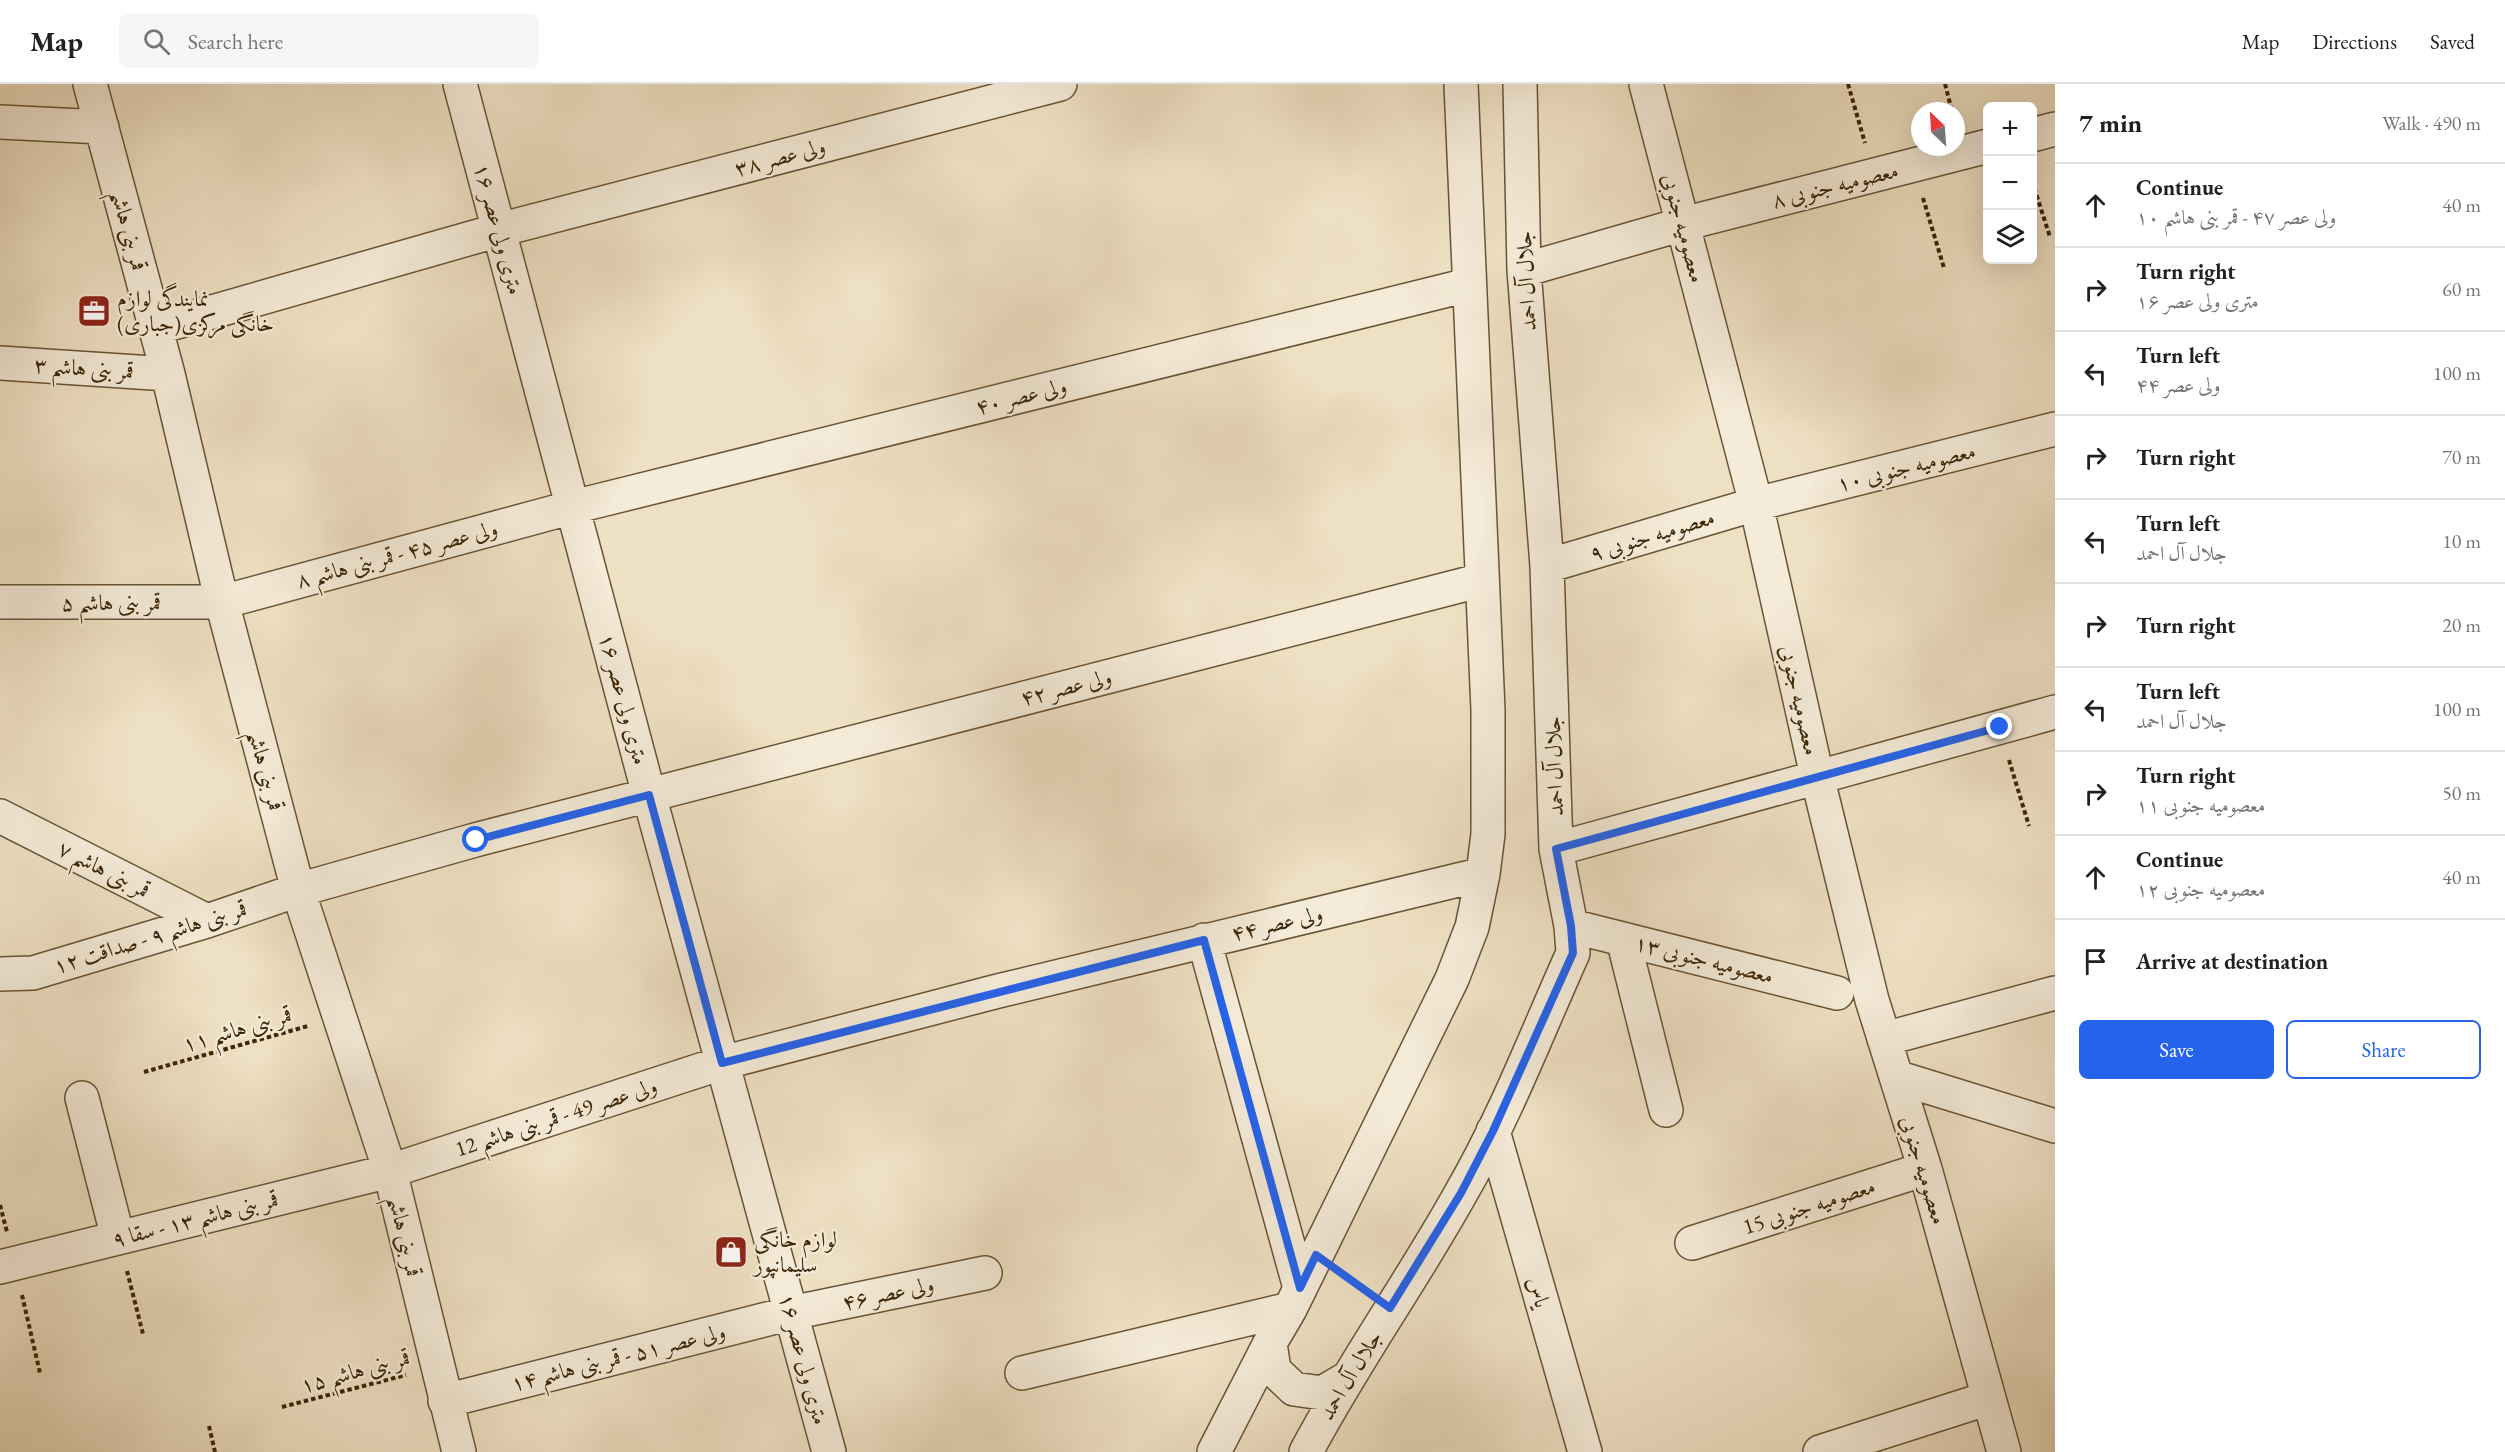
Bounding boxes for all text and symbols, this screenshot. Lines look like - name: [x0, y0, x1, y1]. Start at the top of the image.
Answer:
- search box: [119, 14, 539, 68]
- text: Map: [30, 23, 83, 59]
- icon: search: [140, 25, 173, 58]
- text: Search here: [188, 27, 283, 56]
- text: Map: [2242, 28, 2279, 55]
- text: Directions: [2312, 28, 2397, 55]
- text: Saved: [2430, 28, 2475, 55]
- north arrow: [1911, 102, 1965, 156]
- map controls: [1983, 102, 2037, 264]
- button: +: [1983, 102, 2037, 156]
- text: 7 min: [2079, 106, 2142, 140]
- text: Walk · 490 m: [2382, 110, 2481, 136]
- street label: ولی عصر ۳۸: [731, 131, 829, 183]
- street label: معصومیه جنوبی ۸: [1769, 155, 1902, 217]
- button: −: [1983, 156, 2037, 210]
- street label: ۱۶ متری ولی عصر: [468, 160, 530, 298]
- street label: معصومیه جنوبی: [1654, 170, 1713, 286]
- text: Continue: [2136, 173, 2223, 202]
- street label: قمر بنی هاشم: [98, 186, 154, 275]
- icon: ahead: [2079, 189, 2112, 222]
- text: 40 m: [2442, 192, 2481, 218]
- text: ولی عصر ۴۷ - قمر بنی هاشم ۱۰: [2136, 204, 2336, 230]
- button: layers: [1983, 210, 2037, 264]
- street label: جلال آل احمد: [1509, 230, 1543, 332]
- text: Turn right: [2136, 257, 2235, 286]
- icon: right: [2079, 273, 2112, 306]
- text: 60 m: [2442, 276, 2481, 302]
- place label: نمایندگی لوازم خانگی مرکزی(جباری): [117, 282, 274, 339]
- text: ۱۶ متری ولی عصر: [2136, 288, 2259, 314]
- office icon: نمایندگی لوازم خانگی مرکزی(جباری): [76, 293, 112, 329]
- text: Turn left: [2136, 341, 2220, 370]
- street label: قمر بنی هاشم ۳: [33, 350, 135, 393]
- icon: left: [2079, 357, 2112, 390]
- text: 100 m: [2433, 360, 2481, 386]
- street label: ولی عصر ۴۰: [972, 371, 1070, 421]
- text: ولی عصر ۴۴: [2136, 372, 2221, 398]
- street label: معصومیه جنوبی ۱۰: [1833, 436, 1979, 500]
- icon: right: [2079, 441, 2112, 474]
- text: Turn right: [2136, 443, 2235, 472]
- text: 70 m: [2442, 444, 2481, 470]
- street label: معصومیه جنوبی ۹: [1586, 502, 1719, 570]
- text: Turn left: [2136, 509, 2220, 538]
- street label: ولی عصر ۴۵ - قمر بنی هاشم ۸: [293, 513, 503, 602]
- icon: left: [2079, 525, 2112, 558]
- text: 10 m: [2442, 528, 2481, 554]
- text: جلال آل احمد: [2136, 540, 2227, 566]
- street label: قمر بنی هاشم ۵: [61, 588, 161, 624]
- icon: right: [2079, 609, 2112, 642]
- text: Turn right: [2136, 611, 2235, 640]
- text: 20 m: [2442, 612, 2481, 638]
- street label: ۱۶ متری ولی عصر: [593, 630, 655, 768]
- street label: معصومیه جنوبی: [1771, 642, 1827, 758]
- street label: ولی عصر ۴۲: [1017, 662, 1115, 712]
- text: Turn left: [2136, 677, 2220, 706]
- icon: left: [2079, 693, 2112, 726]
- text: 100 m: [2433, 696, 2481, 722]
- text: جلال آل احمد: [2136, 708, 2227, 734]
- route end: [1986, 713, 2012, 739]
- street label: جلال آل احمد: [1538, 716, 1570, 816]
- street label: قمر بنی هاشم: [235, 726, 291, 815]
- text: Turn right: [2136, 761, 2235, 790]
- icon: right: [2079, 777, 2112, 810]
- text: 50 m: [2442, 780, 2481, 806]
- text: معصومیه جنوبی ۱۱: [2136, 792, 2265, 818]
- route start: [462, 826, 488, 852]
- street label: قمر بنی هاشم ۷: [50, 833, 155, 911]
- text: Continue: [2136, 845, 2223, 874]
- icon: ahead: [2079, 861, 2112, 894]
- text: 40 m: [2442, 864, 2481, 890]
- text: معصومیه جنوبی ۱۲: [2136, 876, 2265, 902]
- street label: قمر بنی هاشم ۹ - صداقت ۱۲: [50, 894, 252, 987]
- street label: ولی عصر ۴۴: [1228, 898, 1326, 948]
- street label: معصومیه جنوبی ۱۳: [1631, 928, 1777, 992]
- icon: arrive: [2079, 945, 2112, 978]
- text: Arrive at destination: [2136, 947, 2328, 976]
- street label: قمر بنی هاشم ۱۱: [179, 1000, 297, 1065]
- button: Save: [2079, 1020, 2274, 1079]
- button: Share: [2286, 1020, 2481, 1079]
- street label: ولی عصر 49 - قمر بنی هاشم 12: [451, 1071, 663, 1170]
- street label: معصومیه جنوبی: [1892, 1112, 1954, 1228]
- street label: معصومیه جنوبی 15: [1739, 1171, 1880, 1243]
- street label: قمر بنی هاشم ۱۳ - سقا ۹: [109, 1184, 283, 1260]
- street label: قمر بنی هاشم: [375, 1193, 428, 1281]
- place label: لوازم خانگی سلیمانپور: [752, 1225, 837, 1279]
- shop icon: لوازم خانگی سلیمانپور: [713, 1234, 749, 1270]
- street label: ولی عصر ۴۶: [839, 1269, 937, 1317]
- street label: یاس: [1521, 1273, 1558, 1313]
- street label: ۱۶ متری ولی عصر: [773, 1290, 835, 1428]
- street label: ولی عصر ۵۱ - قمر بنی هاشم ۱۴: [508, 1316, 730, 1405]
- street label: جلال آل احمد: [1312, 1325, 1388, 1425]
- street label: قمر بنی هاشم ۱۵: [297, 1342, 415, 1406]

